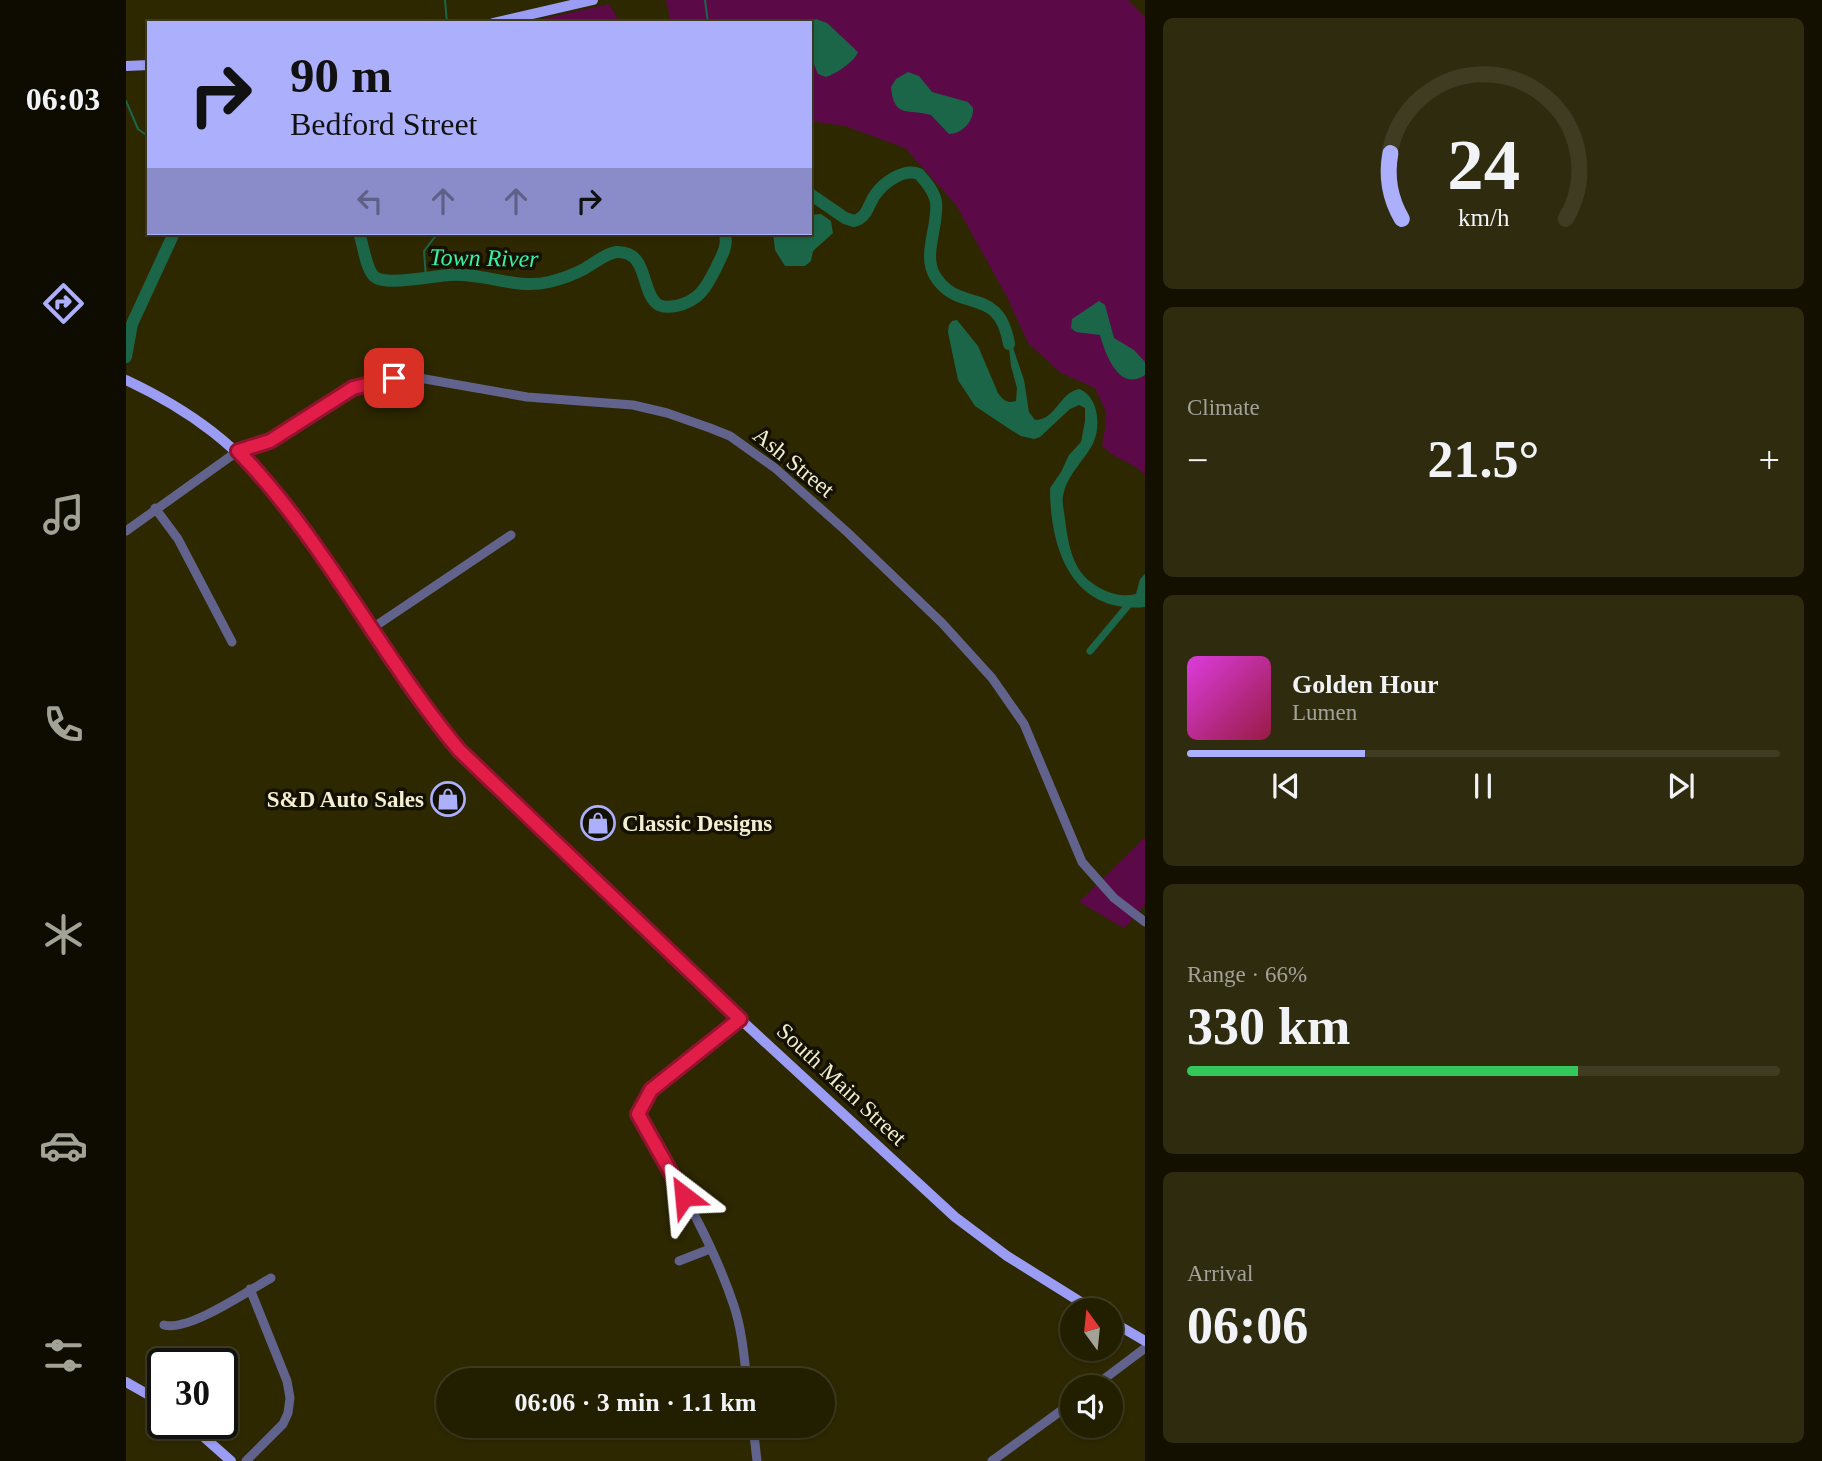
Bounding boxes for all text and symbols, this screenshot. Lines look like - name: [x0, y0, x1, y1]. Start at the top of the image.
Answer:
- text: 90 m: [290, 48, 392, 103]
- icon: right: [175, 49, 266, 140]
- text: 06:03: [26, 81, 100, 117]
- text: Bedford Street: [290, 106, 478, 142]
- text: 24: [1447, 125, 1520, 206]
- icon: left: [351, 182, 389, 220]
- icon: ahead: [424, 182, 462, 220]
- icon: ahead: [497, 182, 535, 220]
- icon: right: [570, 182, 608, 220]
- text: km/h: [1458, 204, 1510, 231]
- water label: Town River: [429, 244, 539, 272]
- icon: directions: [39, 279, 88, 328]
- pin: [364, 348, 424, 408]
- icon: arrive: [375, 359, 413, 397]
- text: Climate: [1187, 395, 1260, 420]
- street label: Ash Street: [748, 422, 840, 503]
- text: 21.5°: [1428, 431, 1539, 488]
- text: −: [1187, 439, 1208, 481]
- text: +: [1759, 439, 1780, 481]
- icon: music: [39, 490, 88, 539]
- text: Golden Hour: [1292, 670, 1439, 699]
- icon: phone: [39, 700, 88, 749]
- text: Lumen: [1292, 700, 1357, 725]
- icon: previous: [1267, 767, 1305, 805]
- icon: pause: [1464, 767, 1502, 805]
- icon: next: [1662, 767, 1700, 805]
- shop icon: S&D Auto Sales: [429, 780, 467, 818]
- place label: S&D Auto Sales: [267, 787, 424, 812]
- shop icon: Classic Designs: [579, 804, 617, 842]
- place label: Classic Designs: [622, 811, 772, 836]
- icon: climate: [39, 910, 88, 959]
- text: Range · 66%: [1187, 962, 1307, 987]
- text: 330 km: [1187, 998, 1350, 1055]
- street label: South Main Street: [772, 1018, 912, 1151]
- icon: car: [39, 1121, 88, 1170]
- position arrow: [647, 1159, 721, 1233]
- text: Arrival: [1187, 1261, 1253, 1286]
- text: 06:06: [1187, 1297, 1308, 1354]
- north arrow: [1060, 1298, 1124, 1362]
- map controls: [1060, 1298, 1123, 1438]
- icon: filters: [39, 1331, 88, 1380]
- speed limit sign: 30: [147, 1348, 238, 1439]
- button: sound: [1060, 1375, 1123, 1438]
- text: 06:06 · 3 min · 1.1 km: [515, 1388, 756, 1417]

